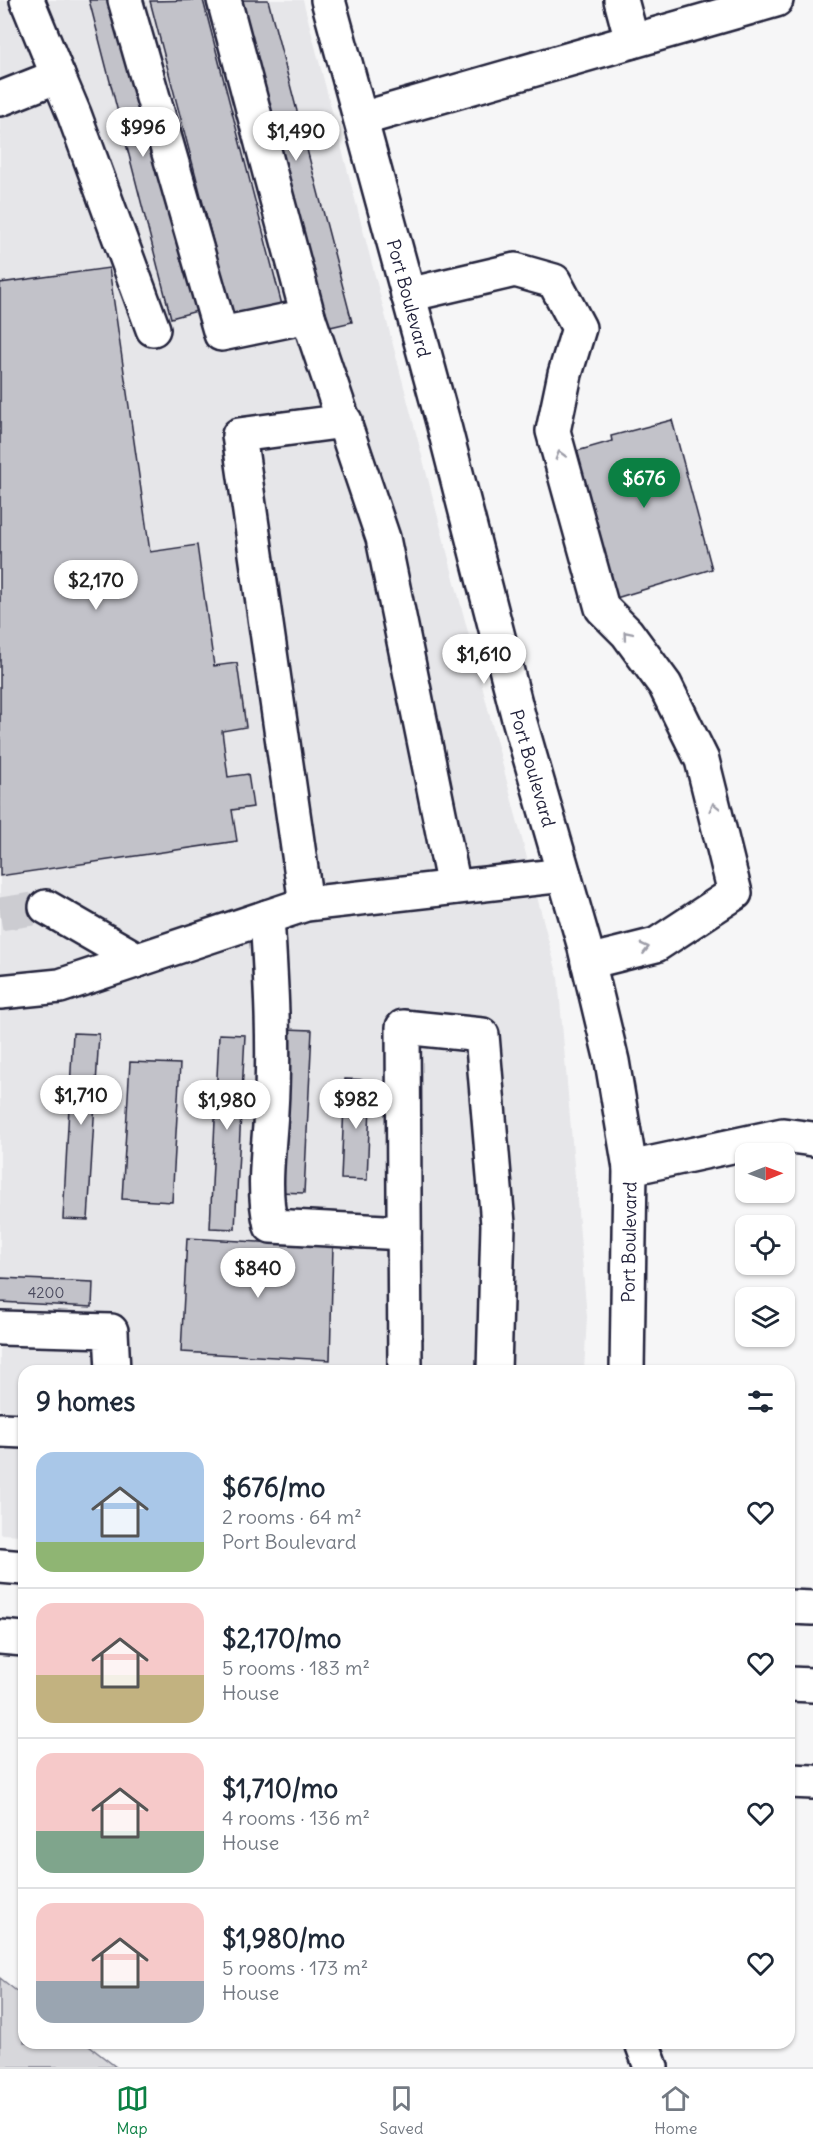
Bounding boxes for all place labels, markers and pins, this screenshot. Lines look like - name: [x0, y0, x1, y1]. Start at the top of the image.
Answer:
- pin: $996: [107, 107, 179, 158]
- pin: $1,490: [247, 111, 345, 162]
- pin: $676: [608, 458, 680, 509]
- pin: $2,170: [47, 560, 145, 611]
- pin: $1,610: [435, 634, 533, 685]
- pin: $1,710: [32, 1075, 130, 1126]
- pin: $982: [320, 1079, 392, 1130]
- pin: $1,980: [178, 1080, 276, 1131]
- pin: $840: [222, 1248, 294, 1299]

